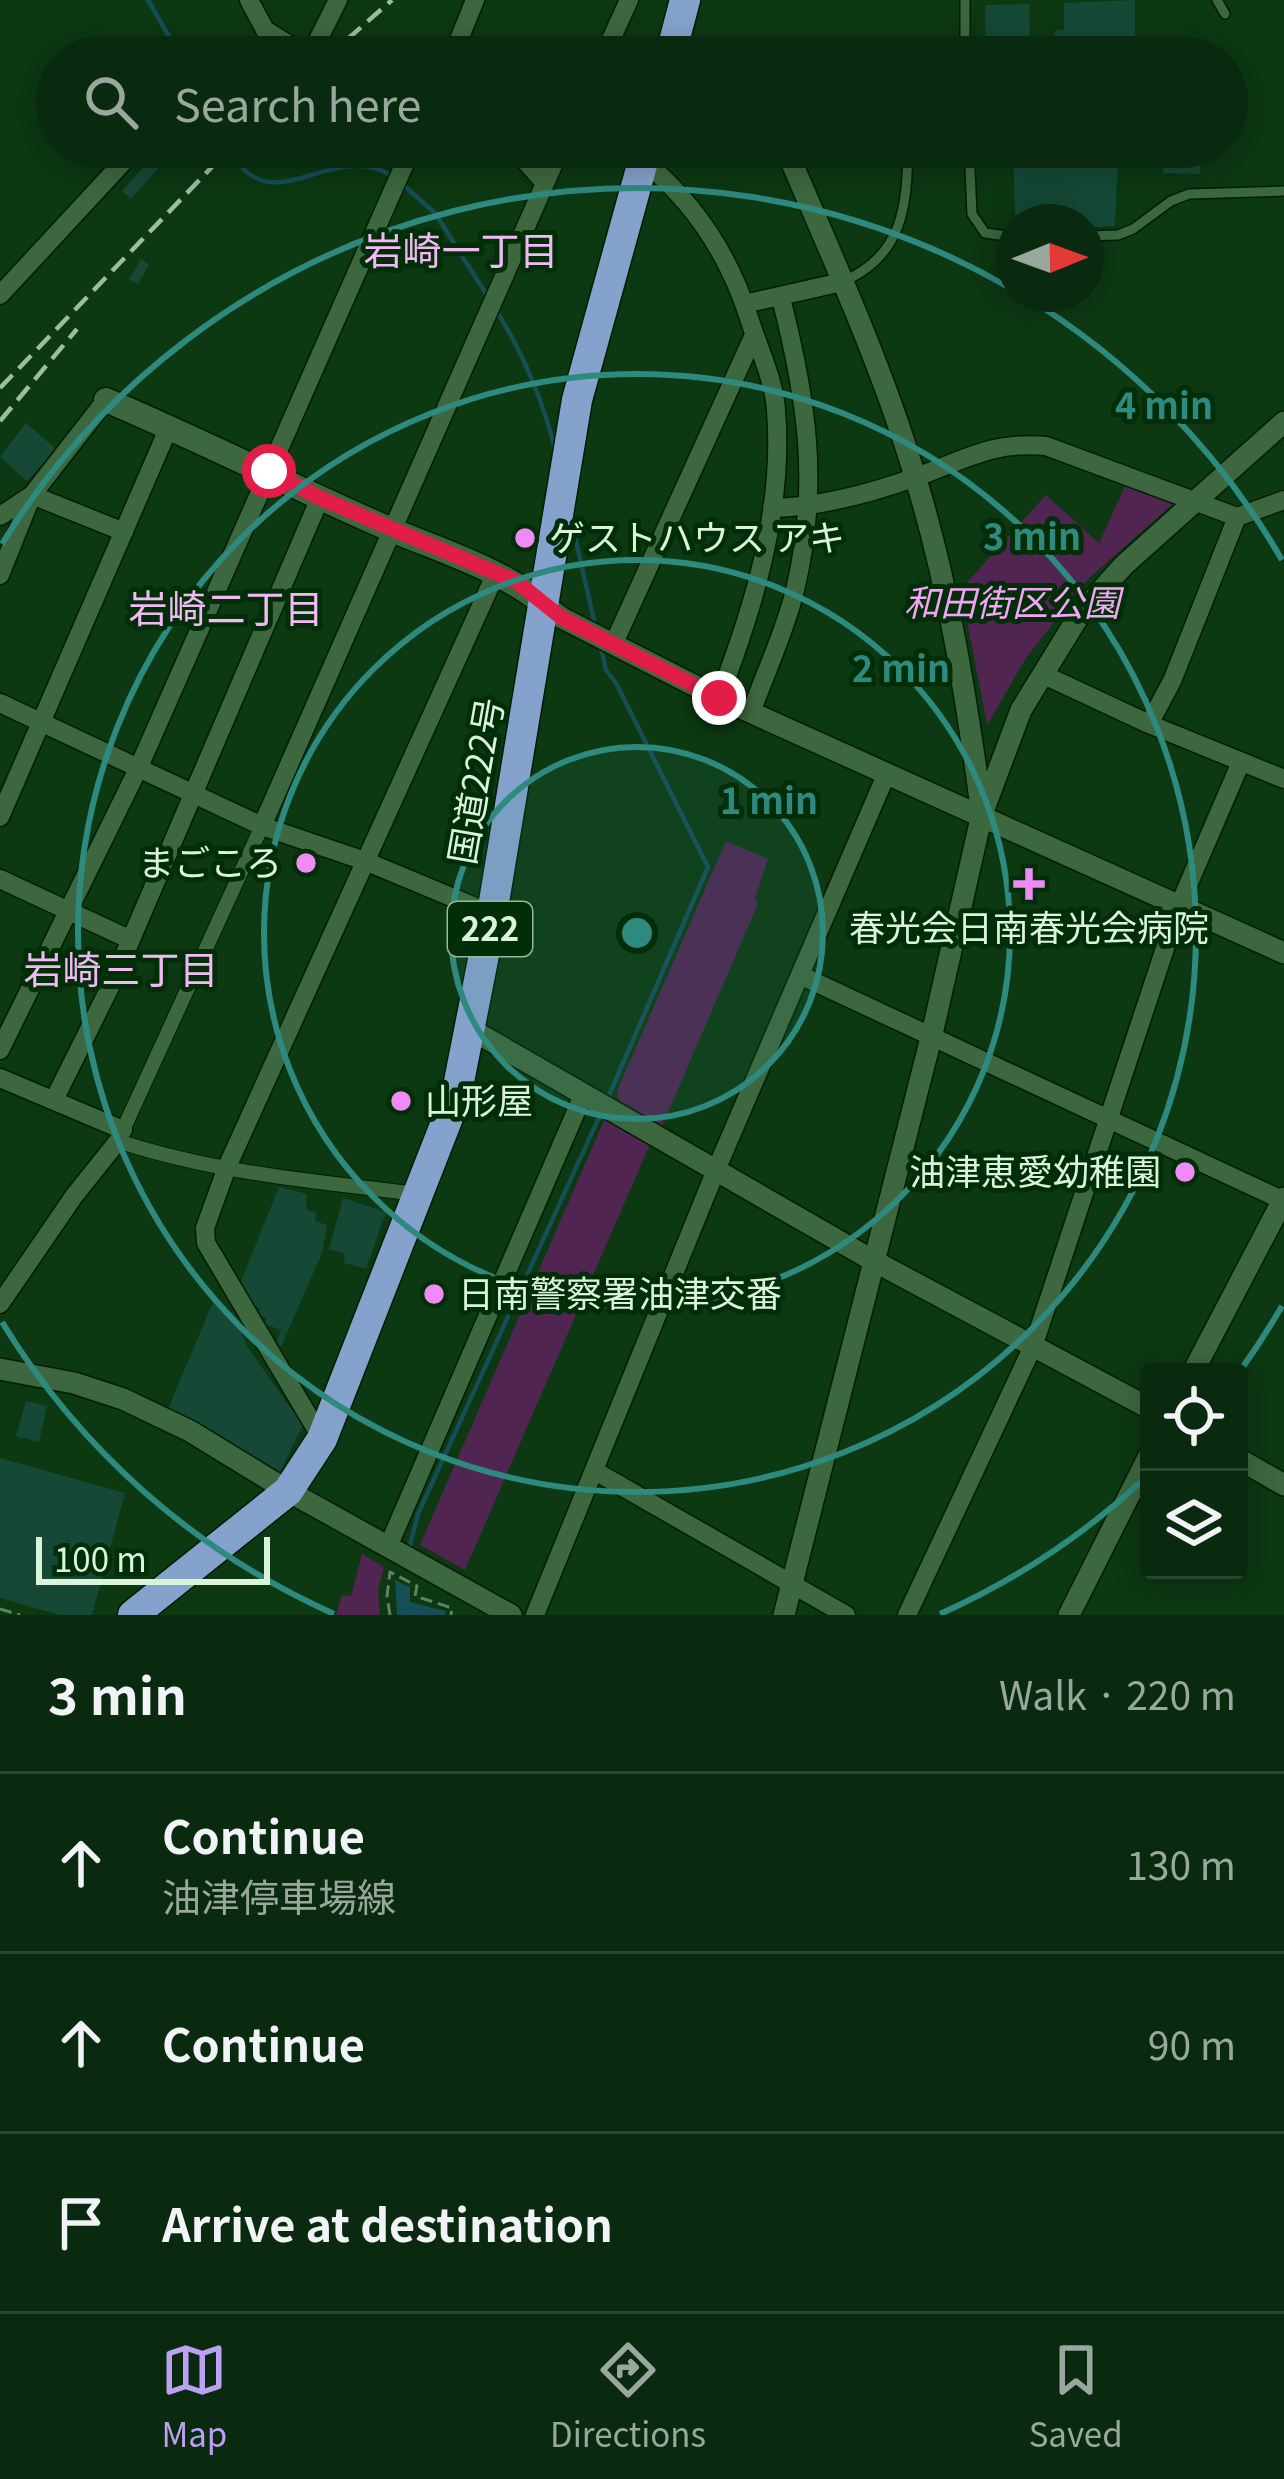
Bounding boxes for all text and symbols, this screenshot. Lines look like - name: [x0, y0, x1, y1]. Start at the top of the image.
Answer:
- search box: [36, 36, 1248, 168]
- icon: search: [78, 69, 144, 135]
- text: Search here: [174, 70, 421, 135]
- north arrow: [996, 204, 1104, 312]
- district label: 岩崎一丁目: [363, 220, 559, 276]
- text: 4 min: [1115, 377, 1213, 429]
- route start: [242, 444, 296, 498]
- text: 3 min: [983, 508, 1081, 560]
- place label: ゲストハウス アキ: [549, 509, 845, 561]
- marker: ゲストハウス アキ: [512, 525, 538, 551]
- park label: 和田街区公園: [904, 574, 1125, 626]
- district label: 岩崎二丁目: [128, 578, 324, 634]
- text: 2 min: [852, 640, 950, 692]
- route end: [692, 671, 746, 725]
- street label: 国道222号: [433, 693, 513, 868]
- text: 1 min: [720, 772, 818, 824]
- place label: まごころ: [138, 834, 282, 886]
- marker: まごころ: [293, 850, 319, 876]
- marker: 春光会日南春光会病院: [1013, 868, 1045, 900]
- place label: 春光会日南春光会病院: [849, 899, 1209, 951]
- road number: 222: [448, 902, 532, 956]
- centre of rings: [616, 912, 658, 954]
- district label: 岩崎三丁目: [23, 939, 219, 995]
- place label: 山形屋: [425, 1072, 533, 1124]
- marker: 山形屋: [388, 1088, 414, 1114]
- place label: 油津恵愛幼稚園: [909, 1143, 1161, 1195]
- marker: 油津恵愛幼稚園: [1172, 1159, 1198, 1185]
- place label: 日南警察署油津交番: [458, 1265, 782, 1317]
- marker: 日南警察署油津交番: [421, 1281, 447, 1307]
- map controls: [1140, 1363, 1248, 1579]
- button: locate: [1140, 1363, 1248, 1471]
- button: layers: [1140, 1471, 1248, 1579]
- scale bar: [36, 1531, 270, 1584]
- text: 100 m: [54, 1534, 147, 1582]
- text: 3 min: [48, 1656, 187, 1730]
- text: Walk · 220 m: [999, 1665, 1236, 1721]
- text: Continue: [162, 1802, 365, 1867]
- icon: ahead: [48, 1830, 114, 1896]
- text: 130 m: [1126, 1835, 1236, 1891]
- text: 油津停車場線: [162, 1867, 396, 1923]
- icon: ahead: [48, 2010, 114, 2076]
- text: Continue: [162, 2010, 365, 2075]
- text: 90 m: [1148, 2015, 1236, 2071]
- icon: arrive: [48, 2190, 114, 2256]
- text: Arrive at destination: [162, 2190, 613, 2255]
- tab: Map: [161, 2337, 227, 2457]
- tab: Directions: [550, 2337, 706, 2457]
- tab: Saved: [1029, 2337, 1123, 2457]

